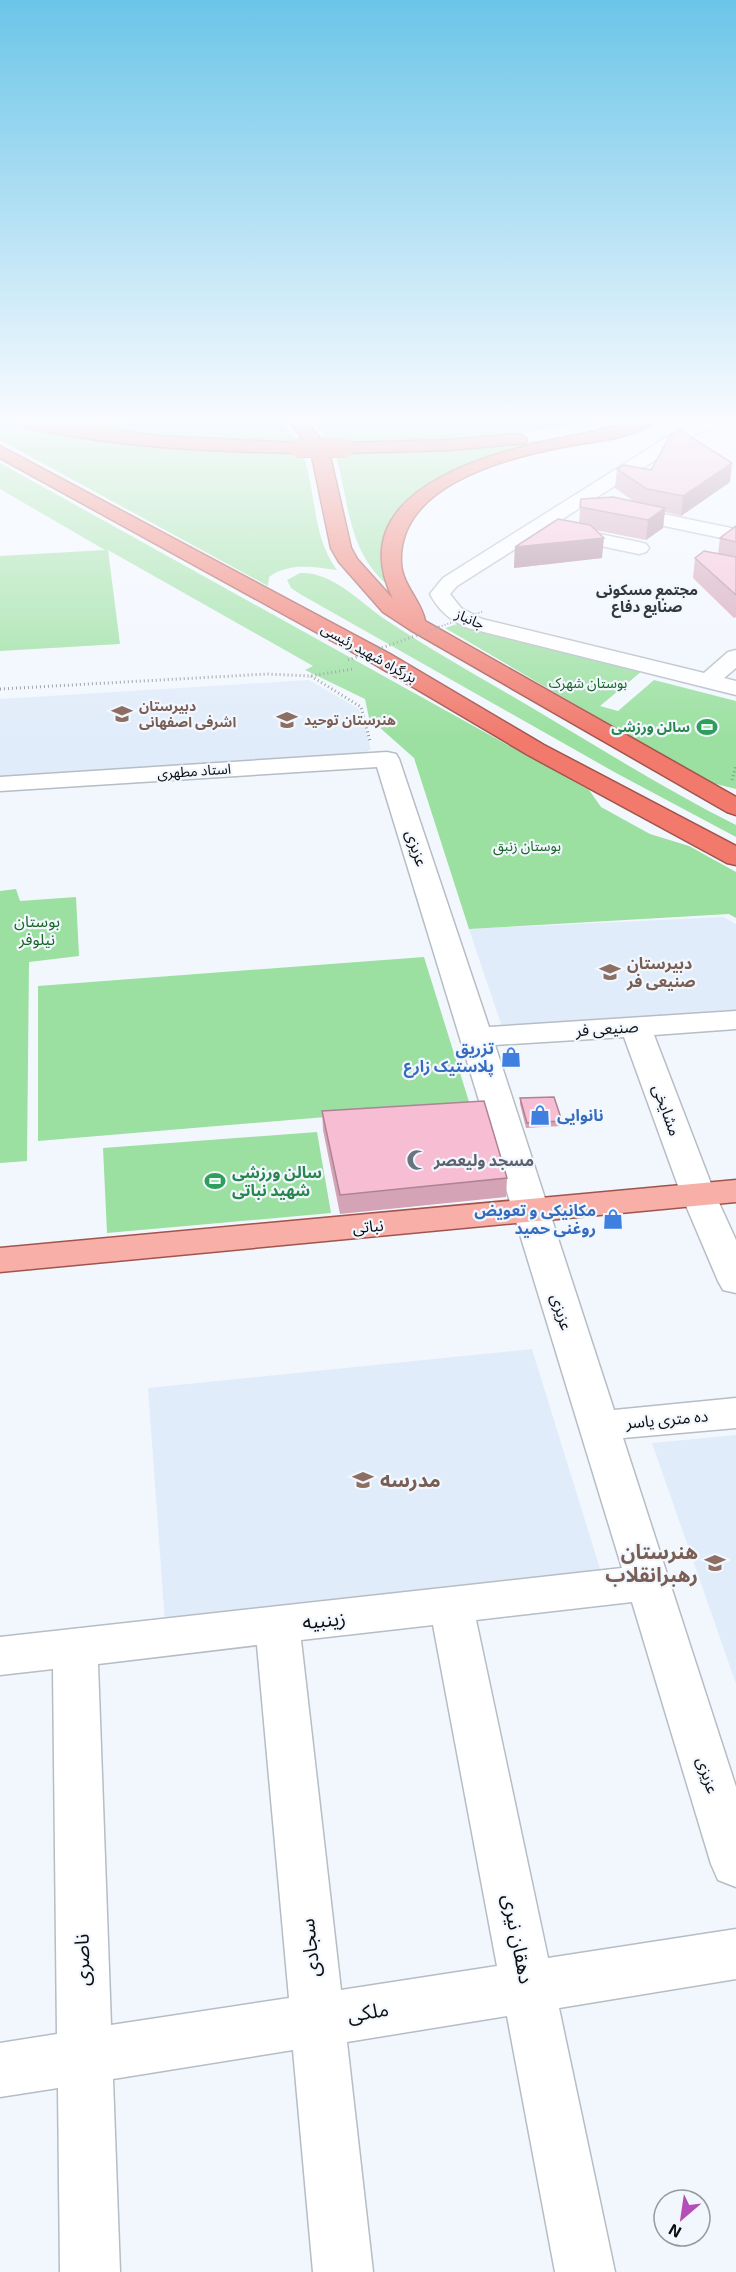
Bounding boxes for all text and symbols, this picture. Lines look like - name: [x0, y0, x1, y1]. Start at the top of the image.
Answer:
- district label: مجتمع مسکونی صنایع دفاع: [596, 580, 698, 618]
- street label: جانباز: [452, 604, 487, 633]
- street label: بزرگراه شهید رئیسی: [318, 619, 420, 687]
- park label: بوستان شهرک: [549, 674, 628, 692]
- place label: دبیرستان اشرفی اصفهانی: [139, 697, 236, 731]
- school or university icon: دبیرستان اشرفی اصفهانی: [110, 702, 134, 726]
- school or university icon: هنرستان توحید: [275, 708, 299, 732]
- place label: هنرستان توحید: [304, 711, 396, 729]
- sports icon: سالن ورزشی: [695, 715, 719, 739]
- place label: سالن ورزشی: [611, 718, 690, 736]
- street label: استاد مطهری: [156, 759, 232, 783]
- street label: عزیزی: [402, 827, 432, 869]
- park label: بوستان زنبق: [493, 837, 561, 856]
- park label: بوستان نیلوفر: [14, 911, 60, 949]
- place label: دبیرستان صنیعی فر: [626, 953, 696, 991]
- school or university icon: دبیرستان صنیعی فر: [598, 960, 622, 984]
- street label: صنیعی فر: [574, 1016, 639, 1040]
- place label: تزریق پلاستیک زارع: [403, 1038, 494, 1078]
- shop icon: تزریق پلاستیک زارع: [499, 1045, 523, 1069]
- street label: مشایخی: [648, 1081, 686, 1139]
- shop icon: نانوایی: [528, 1103, 552, 1127]
- place label: نانوایی: [557, 1105, 604, 1125]
- mosque icon: مسجد ولیعصر: [405, 1148, 429, 1172]
- place label: مسجد ولیعصر: [433, 1150, 534, 1170]
- place label: سالن ورزشی شهید نباتی: [232, 1162, 322, 1200]
- sports icon: سالن ورزشی شهید نباتی: [203, 1169, 227, 1193]
- place label: مکانیکی و تعویض روغنی حمید: [474, 1200, 596, 1238]
- shop icon: مکانیکی و تعویض روغنی حمید: [601, 1207, 625, 1231]
- street label: نباتی: [352, 1215, 384, 1237]
- street label: عزیزی: [547, 1291, 577, 1333]
- street label: ده متری یاسر: [624, 1405, 709, 1433]
- place label: مدرسه: [380, 1467, 441, 1492]
- school or university icon: مدرسه: [351, 1468, 375, 1492]
- place label: هنرستان رهبرانقلاب: [605, 1539, 698, 1587]
- school or university icon: هنرستان رهبرانقلاب: [703, 1551, 727, 1575]
- street label: زینبیه: [301, 1605, 347, 1634]
- street label: عزیزی: [693, 1754, 723, 1796]
- street label: دهقان نیری: [498, 1892, 539, 1986]
- street label: سجادی: [294, 1917, 325, 1979]
- street label: ناصری: [69, 1934, 94, 1986]
- street label: ملکی: [346, 1996, 390, 2027]
- north arrow: [652, 2188, 712, 2248]
- text: N: [665, 2220, 684, 2243]

